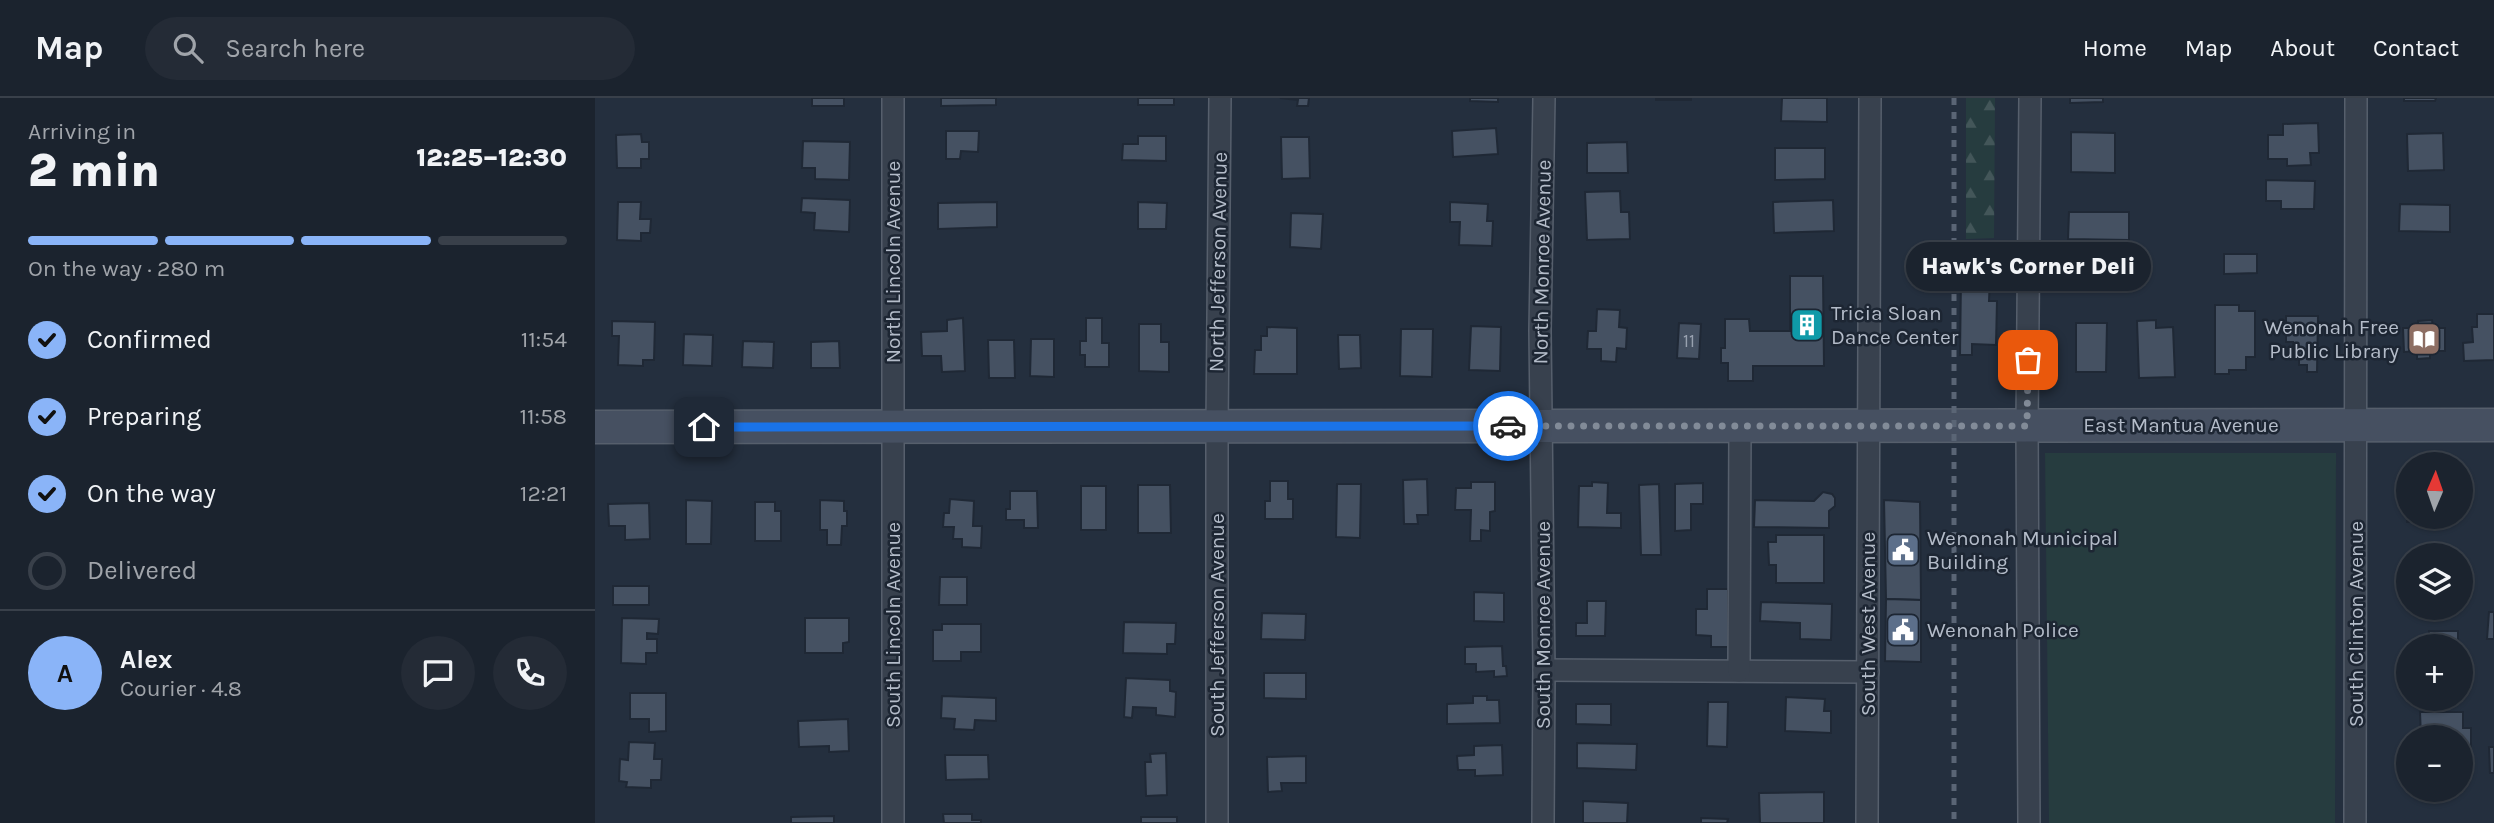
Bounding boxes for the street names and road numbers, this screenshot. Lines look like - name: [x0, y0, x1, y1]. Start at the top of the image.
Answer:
- street label: North Jefferson Avenue: [1204, 152, 1232, 372]
- street label: North Monroe Avenue: [1528, 159, 1556, 365]
- street label: North Lincoln Avenue: [881, 161, 905, 363]
- street label: East Mantua Avenue: [2083, 413, 2279, 437]
- street label: South Jefferson Avenue: [1205, 513, 1229, 737]
- street label: South Monroe Avenue: [1531, 521, 1555, 729]
- street label: South Clinton Avenue: [2344, 521, 2368, 727]
- street label: South Lincoln Avenue: [881, 522, 905, 728]
- street label: South West Avenue: [1856, 532, 1880, 716]

